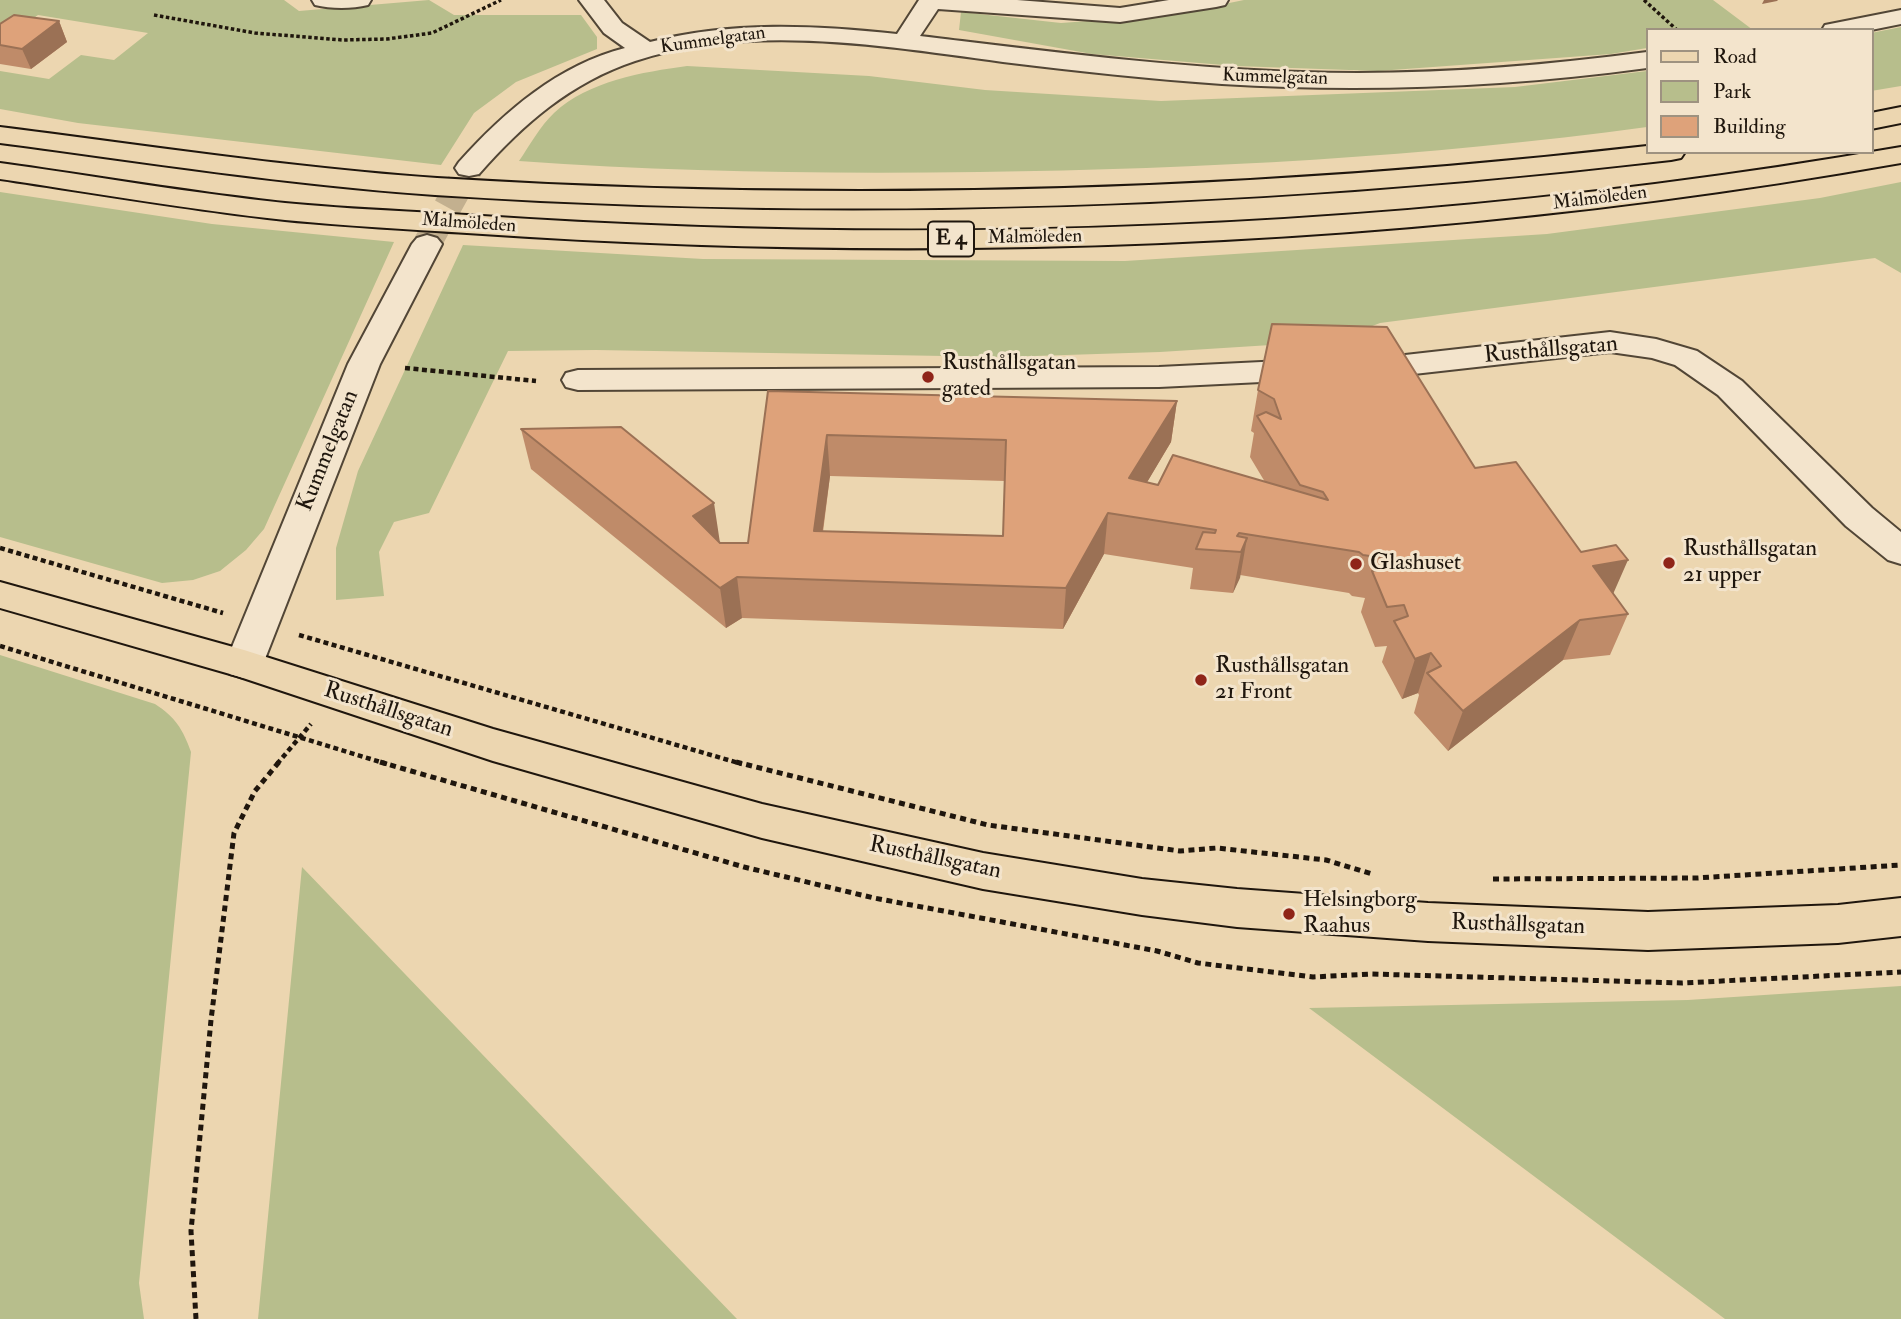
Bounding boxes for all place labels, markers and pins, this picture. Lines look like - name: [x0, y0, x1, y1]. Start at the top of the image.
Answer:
- place label: Rusthållsgatan gated: [942, 350, 1076, 404]
- marker: Rusthållsgatan gated: [920, 369, 936, 385]
- place label: Rusthållsgatan 21 upper: [1683, 536, 1817, 590]
- place label: Glashuset: [1370, 550, 1461, 578]
- marker: Rusthållsgatan 21 upper: [1661, 555, 1677, 571]
- marker: Glashuset: [1348, 556, 1364, 572]
- place label: Rusthållsgatan 21 Front: [1215, 653, 1349, 707]
- marker: Rusthållsgatan 21 Front: [1193, 672, 1209, 688]
- place label: Helsingborg Raahus: [1303, 887, 1416, 941]
- marker: Helsingborg Raahus: [1281, 906, 1297, 922]

